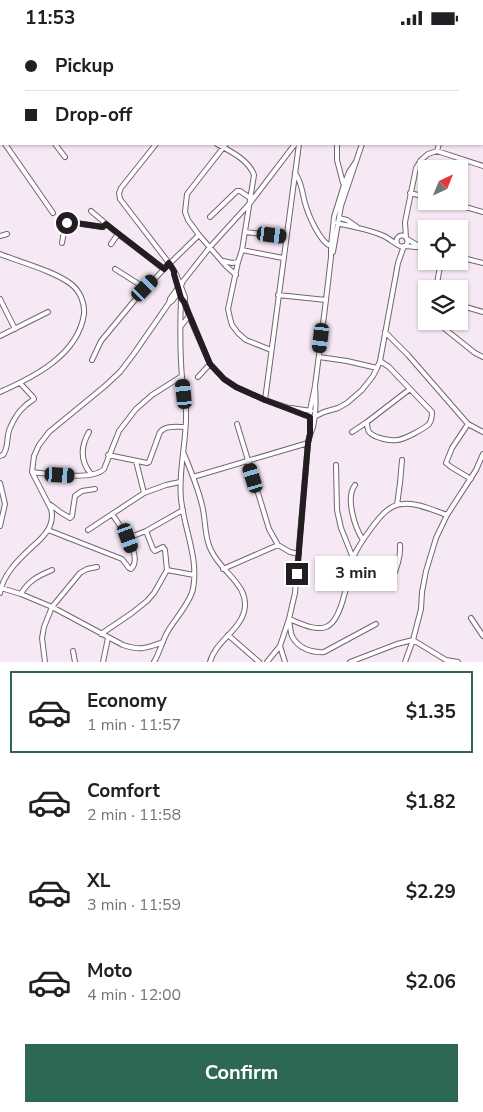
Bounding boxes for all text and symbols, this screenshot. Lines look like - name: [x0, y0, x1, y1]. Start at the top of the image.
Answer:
- text: 11:53: [25, 5, 75, 31]
- text: Pickup: [55, 53, 114, 79]
- text: Drop-off: [55, 102, 132, 128]
- north arrow: [418, 160, 468, 210]
- map controls: [418, 160, 468, 330]
- route start: [56, 212, 78, 234]
- button: locate: [418, 220, 468, 270]
- car: [256, 226, 287, 244]
- car: [129, 272, 160, 304]
- button: layers: [418, 280, 468, 330]
- car: [311, 322, 330, 354]
- car: [174, 378, 193, 410]
- car: [241, 461, 264, 495]
- car: [44, 467, 75, 483]
- car: [115, 521, 140, 555]
- callout: 3 min: [314, 557, 397, 591]
- text: 3 min: [335, 562, 377, 584]
- route end: [286, 563, 308, 585]
- text: Economy: [87, 688, 167, 714]
- icon: car: [27, 690, 72, 735]
- text: $1.35: [406, 699, 456, 725]
- text: 1 min · 11:57: [87, 714, 181, 736]
- text: Comfort: [87, 778, 160, 804]
- icon: car: [27, 780, 72, 825]
- text: $1.82: [406, 789, 456, 815]
- text: 2 min · 11:58: [87, 804, 181, 826]
- text: XL: [87, 868, 110, 894]
- icon: car: [27, 870, 72, 915]
- text: $2.29: [406, 879, 456, 905]
- text: 3 min · 11:59: [87, 894, 181, 916]
- text: Moto: [87, 958, 133, 984]
- icon: car: [27, 960, 72, 1005]
- text: $2.06: [406, 969, 456, 995]
- text: 4 min · 12:00: [87, 984, 181, 1006]
- button: Confirm: [25, 1044, 458, 1102]

